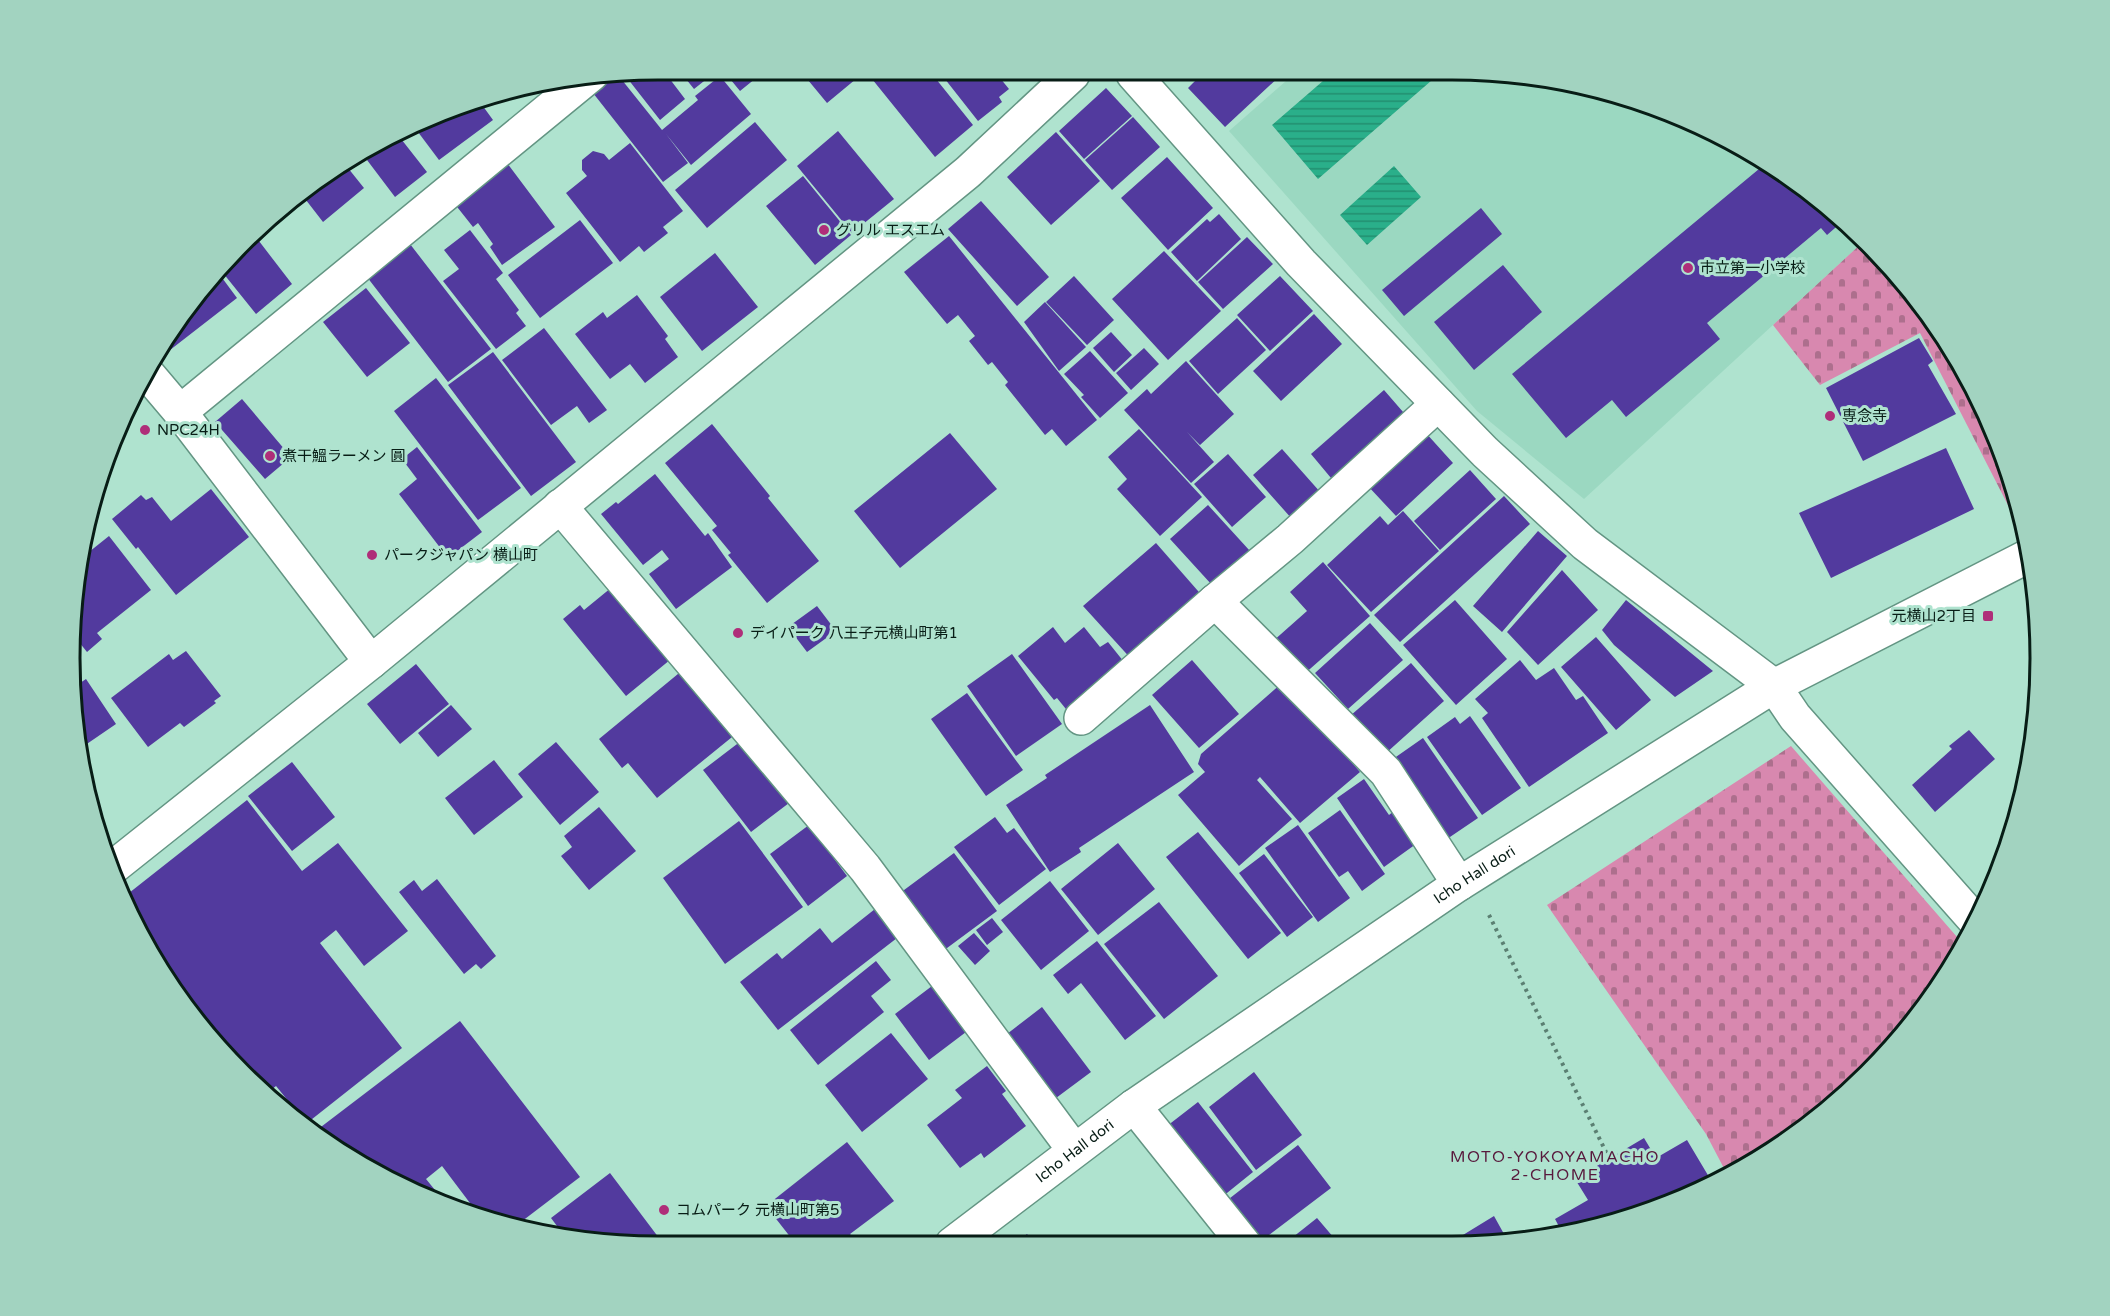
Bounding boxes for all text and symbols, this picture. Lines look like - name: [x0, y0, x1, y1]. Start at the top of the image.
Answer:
- place label: グリル エスエム: [836, 221, 945, 239]
- marker: グリル エスエム: [817, 223, 831, 237]
- place label: 市立第一小学校: [1700, 259, 1805, 277]
- marker: 市立第一小学校: [1681, 261, 1695, 275]
- place label: 専念寺: [1842, 407, 1887, 425]
- marker: 専念寺: [1823, 409, 1837, 423]
- place label: NPC24H: [157, 421, 220, 439]
- marker: NPC24H: [138, 423, 152, 437]
- place label: 煮干鰮ラーメン 圓: [282, 447, 405, 465]
- marker: 煮干鰮ラーメン 圓: [263, 449, 277, 463]
- place label: パークジャパン 横山町: [384, 546, 538, 564]
- marker: パークジャパン 横山町: [365, 548, 379, 562]
- place label: 元横山2丁目: [1892, 607, 1976, 625]
- marker: 元横山2丁目: [1981, 609, 1995, 623]
- place label: デイパーク 八王子元横山町第1: [750, 624, 958, 642]
- marker: デイパーク 八王子元横山町第1: [731, 626, 745, 640]
- street label: Icho Hall dori: [1430, 842, 1519, 908]
- street label: Icho Hall dori: [1032, 1116, 1117, 1186]
- district label: MOTO-YOKOYAMACHO 2-CHOME: [1450, 1147, 1660, 1185]
- place label: コムパーク 元横山町第5: [676, 1201, 839, 1219]
- marker: コムパーク 元横山町第5: [657, 1203, 671, 1217]

